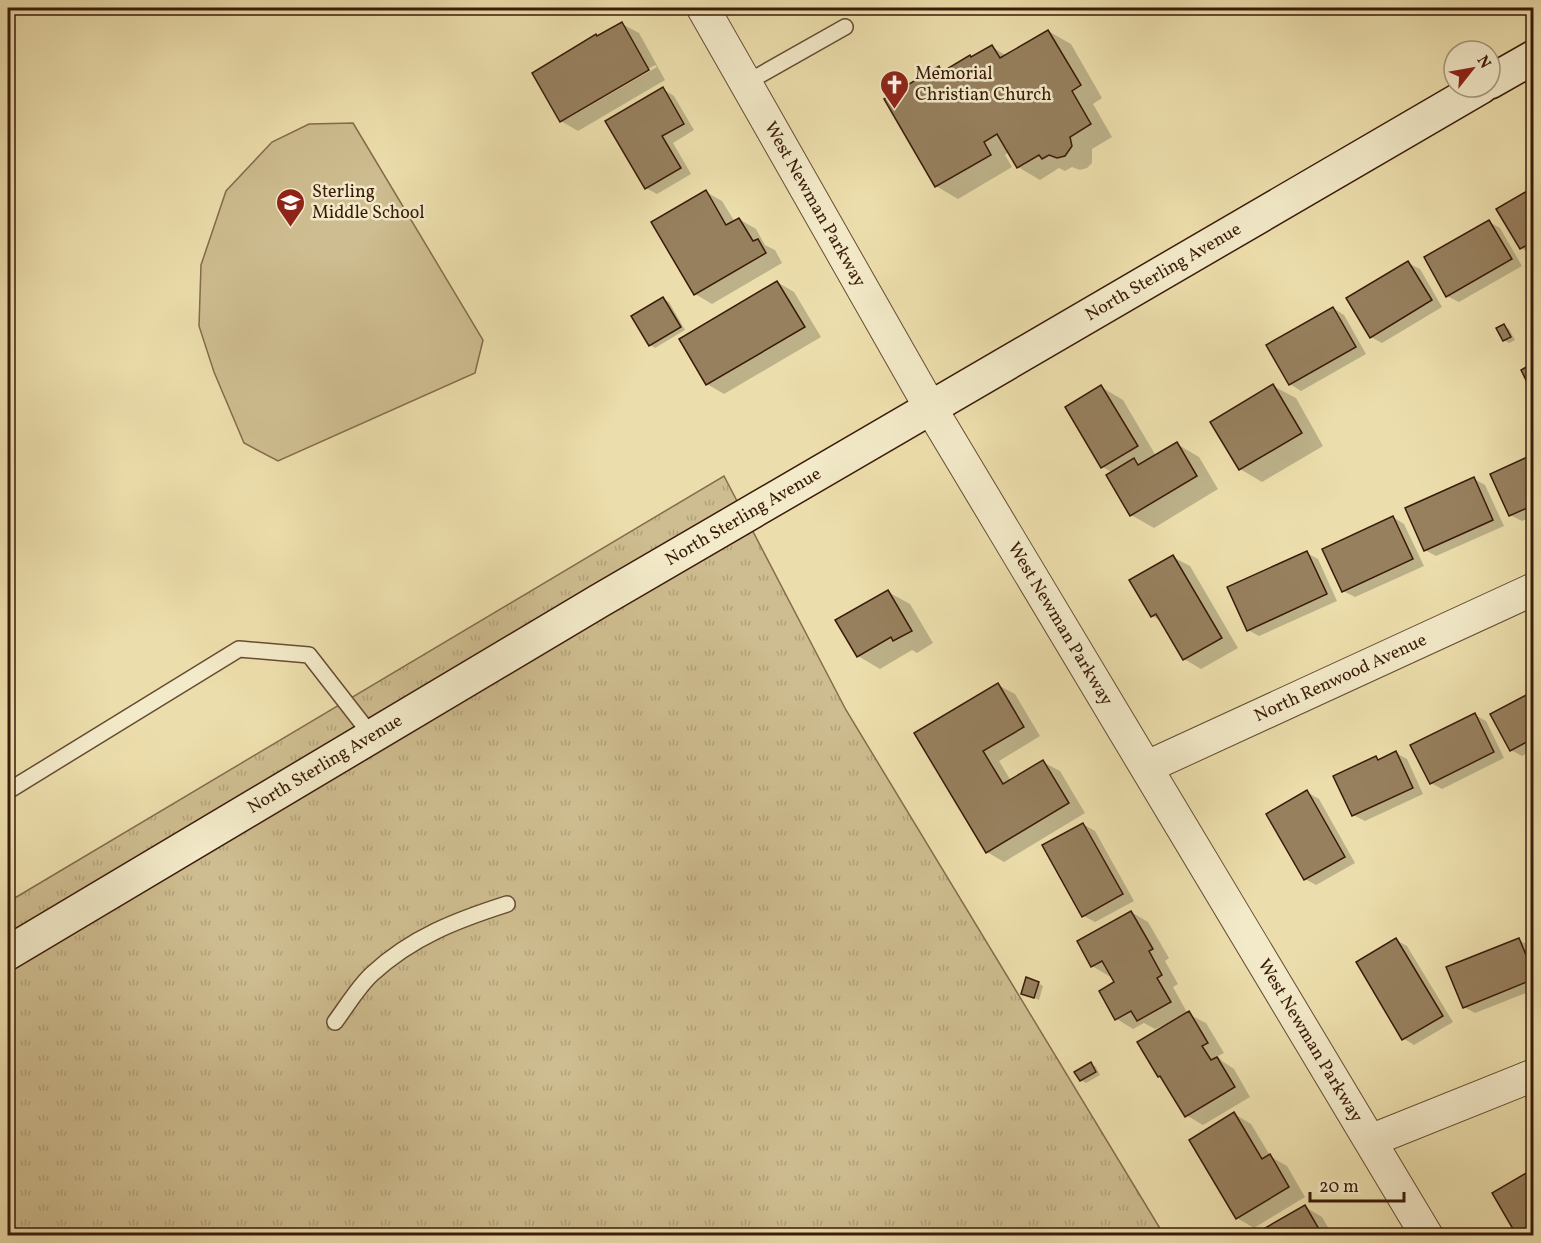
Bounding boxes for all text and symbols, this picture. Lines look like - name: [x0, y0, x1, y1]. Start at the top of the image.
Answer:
- north arrow: [1442, 39, 1502, 99]
- text: N: [1471, 52, 1496, 73]
- place label: Memorial Christian Church: [915, 62, 1052, 108]
- church icon: Memorial Christian Church: [878, 68, 910, 110]
- street label: West Newman Parkway: [758, 117, 872, 292]
- place label: Sterling Middle School: [312, 180, 425, 226]
- school or university icon: Sterling Middle School: [275, 186, 307, 228]
- street label: North Sterling Avenue: [1081, 217, 1246, 327]
- street label: North Sterling Avenue: [661, 462, 826, 572]
- street label: West Newman Parkway: [1001, 537, 1119, 711]
- street label: North Renwood Avenue: [1250, 628, 1431, 728]
- street label: North Sterling Avenue: [243, 708, 407, 820]
- street label: West Newman Parkway: [1251, 954, 1369, 1127]
- scale bar: [1310, 1165, 1404, 1203]
- text: 20 m: [1319, 1175, 1359, 1200]

